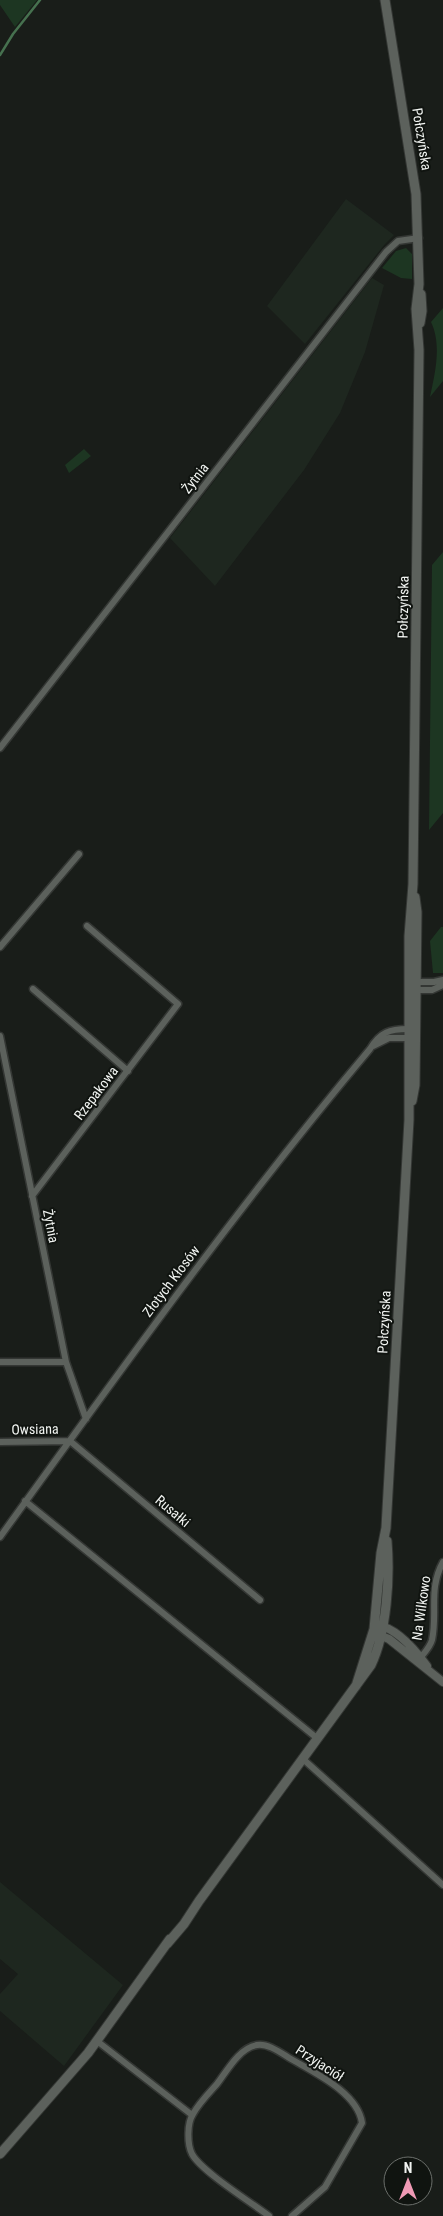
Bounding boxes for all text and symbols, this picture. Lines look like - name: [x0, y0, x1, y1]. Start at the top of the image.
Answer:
- street label: Połczyńska: [409, 107, 435, 171]
- street label: Żytnia: [178, 460, 212, 496]
- street label: Połczyńska: [394, 575, 412, 639]
- street label: Rzepakowa: [71, 1063, 121, 1123]
- street label: Żytnia: [40, 1208, 62, 1244]
- street label: Złotych Kłosów: [139, 1242, 203, 1320]
- street label: Połczyńska: [374, 1290, 394, 1354]
- street label: Owsiana: [11, 1421, 59, 1437]
- street label: Rusałki: [152, 1492, 194, 1530]
- street label: Na Wilkowo: [409, 1575, 433, 1641]
- street label: Przyjaciół: [293, 2042, 347, 2085]
- north arrow: [383, 2156, 433, 2206]
- text: N: [404, 2160, 412, 2176]

